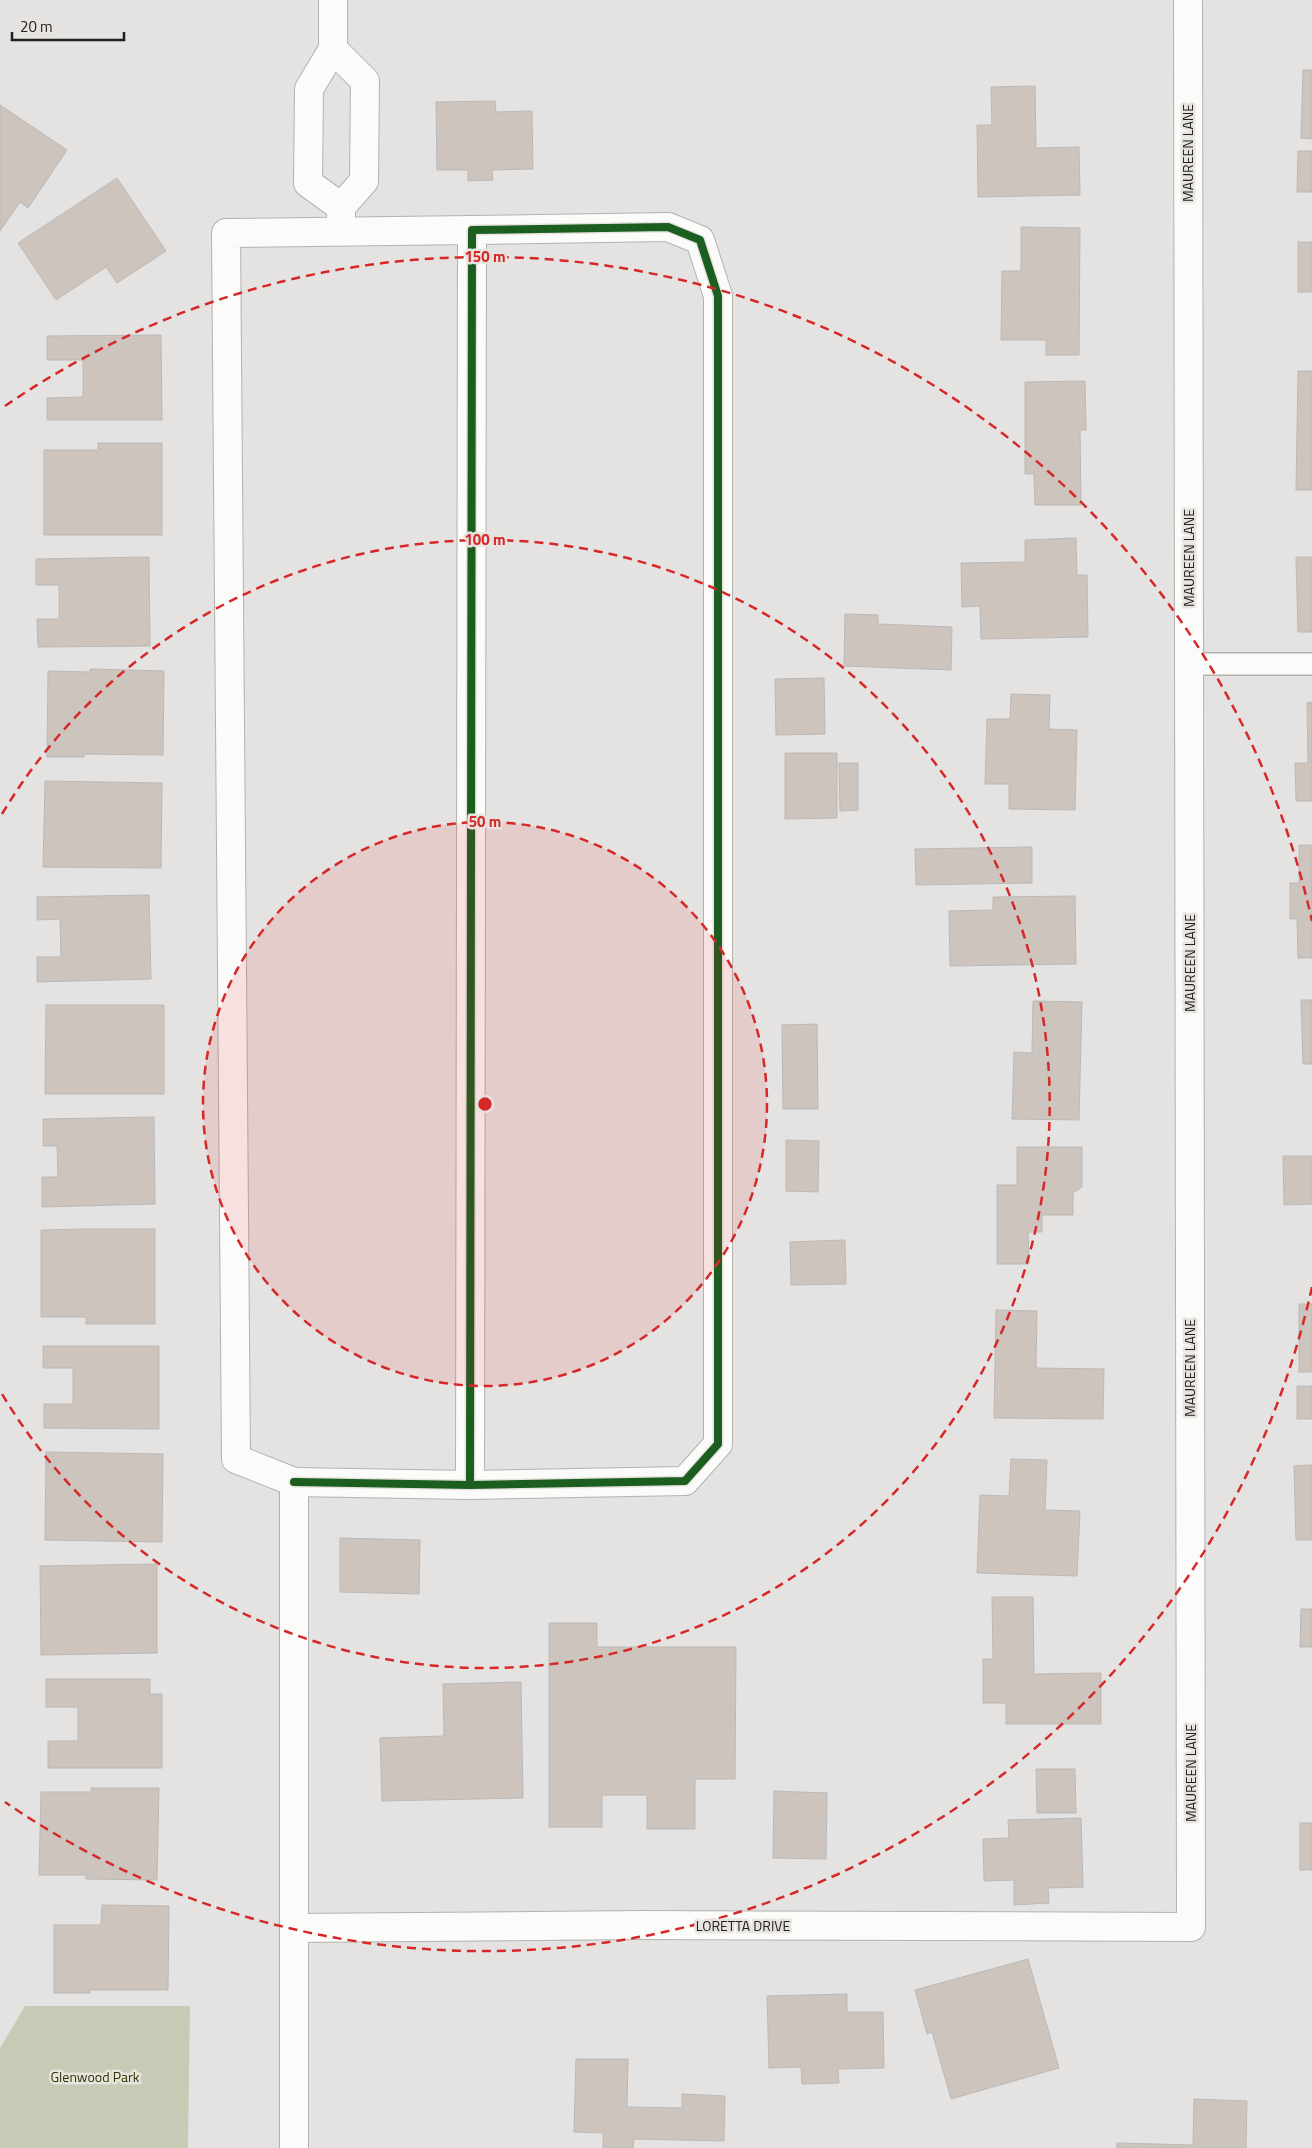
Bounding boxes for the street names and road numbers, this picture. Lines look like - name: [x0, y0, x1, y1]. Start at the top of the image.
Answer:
- street label: MAUREEN LANE: [1177, 104, 1198, 202]
- street label: MAUREEN LANE: [1178, 509, 1199, 607]
- street label: MAUREEN LANE: [1179, 914, 1200, 1012]
- street label: MAUREEN LANE: [1179, 1319, 1200, 1417]
- street label: MAUREEN LANE: [1180, 1724, 1201, 1822]
- street label: LORETTA DRIVE: [696, 1915, 791, 1936]

